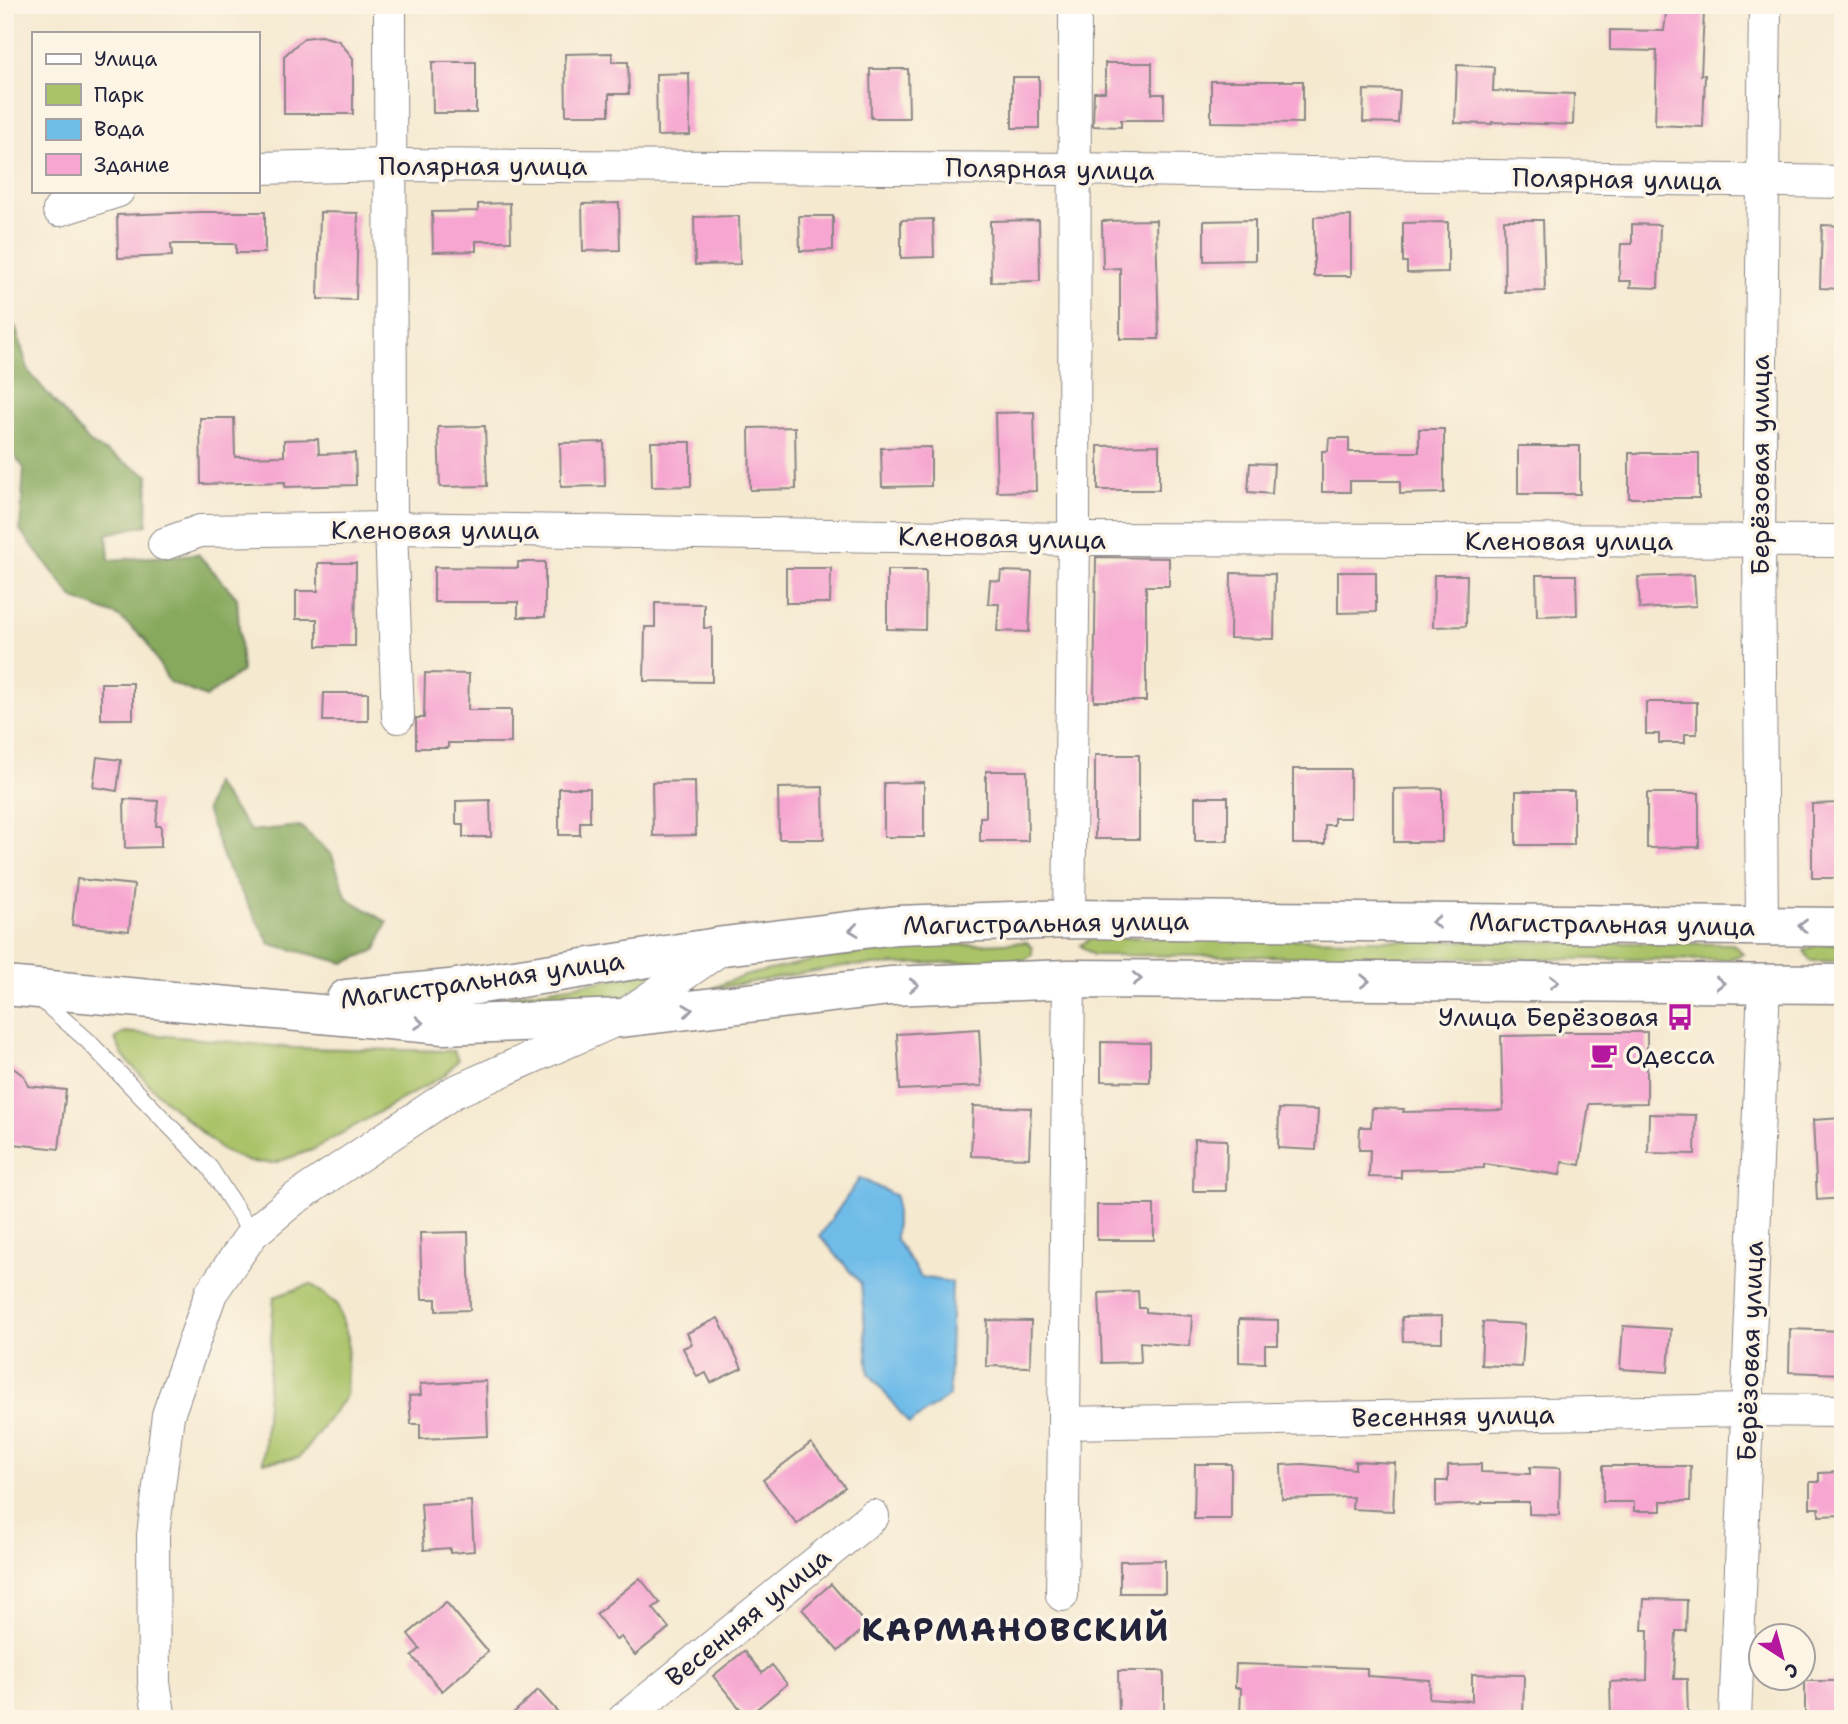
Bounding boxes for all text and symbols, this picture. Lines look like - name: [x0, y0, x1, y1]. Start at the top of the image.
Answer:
- legend: [32, 32, 259, 192]
- text: Улица: [94, 45, 157, 73]
- text: Парк: [94, 81, 144, 109]
- text: Вода: [94, 115, 144, 143]
- street label: Полярная улица: [379, 148, 587, 183]
- street label: Полярная улица: [945, 149, 1155, 188]
- text: Здание: [94, 151, 170, 179]
- street label: Полярная улица: [1512, 159, 1722, 198]
- street label: Берёзовая улица: [1742, 355, 1777, 575]
- street label: Кленовая улица: [331, 512, 539, 547]
- street label: Кленовая улица: [898, 518, 1106, 557]
- street label: Кленовая улица: [1465, 523, 1673, 558]
- street label: Магистральная улица: [903, 903, 1189, 942]
- street label: Магистральная улица: [1469, 904, 1755, 943]
- one-way arrow: [1430, 914, 1441, 930]
- one-way arrow: [1797, 918, 1807, 934]
- one-way arrow: [849, 923, 860, 938]
- street label: Магистральная улица: [338, 942, 626, 1017]
- one-way arrow: [1133, 971, 1143, 987]
- one-way arrow: [1360, 973, 1371, 989]
- one-way arrow: [1550, 974, 1560, 990]
- one-way arrow: [1715, 975, 1725, 991]
- one-way arrow: [909, 978, 920, 993]
- place label: Улица Берёзовая: [1438, 999, 1659, 1034]
- bus stop icon: Улица Берёзовая: [1665, 1002, 1695, 1032]
- one-way arrow: [683, 1003, 694, 1018]
- one-way arrow: [414, 1015, 425, 1030]
- place label: Одесса: [1625, 1037, 1715, 1072]
- cafe icon: Одесса: [1589, 1040, 1619, 1070]
- street label: Берёзовая улица: [1728, 1240, 1771, 1462]
- street label: Весенняя улица: [1351, 1396, 1555, 1435]
- street label: Весенняя улица: [658, 1539, 838, 1694]
- district label: КАРМАНОВСКИЙ: [862, 1607, 1171, 1652]
- north arrow: [1746, 1622, 1816, 1692]
- text: С: [1780, 1657, 1804, 1684]

